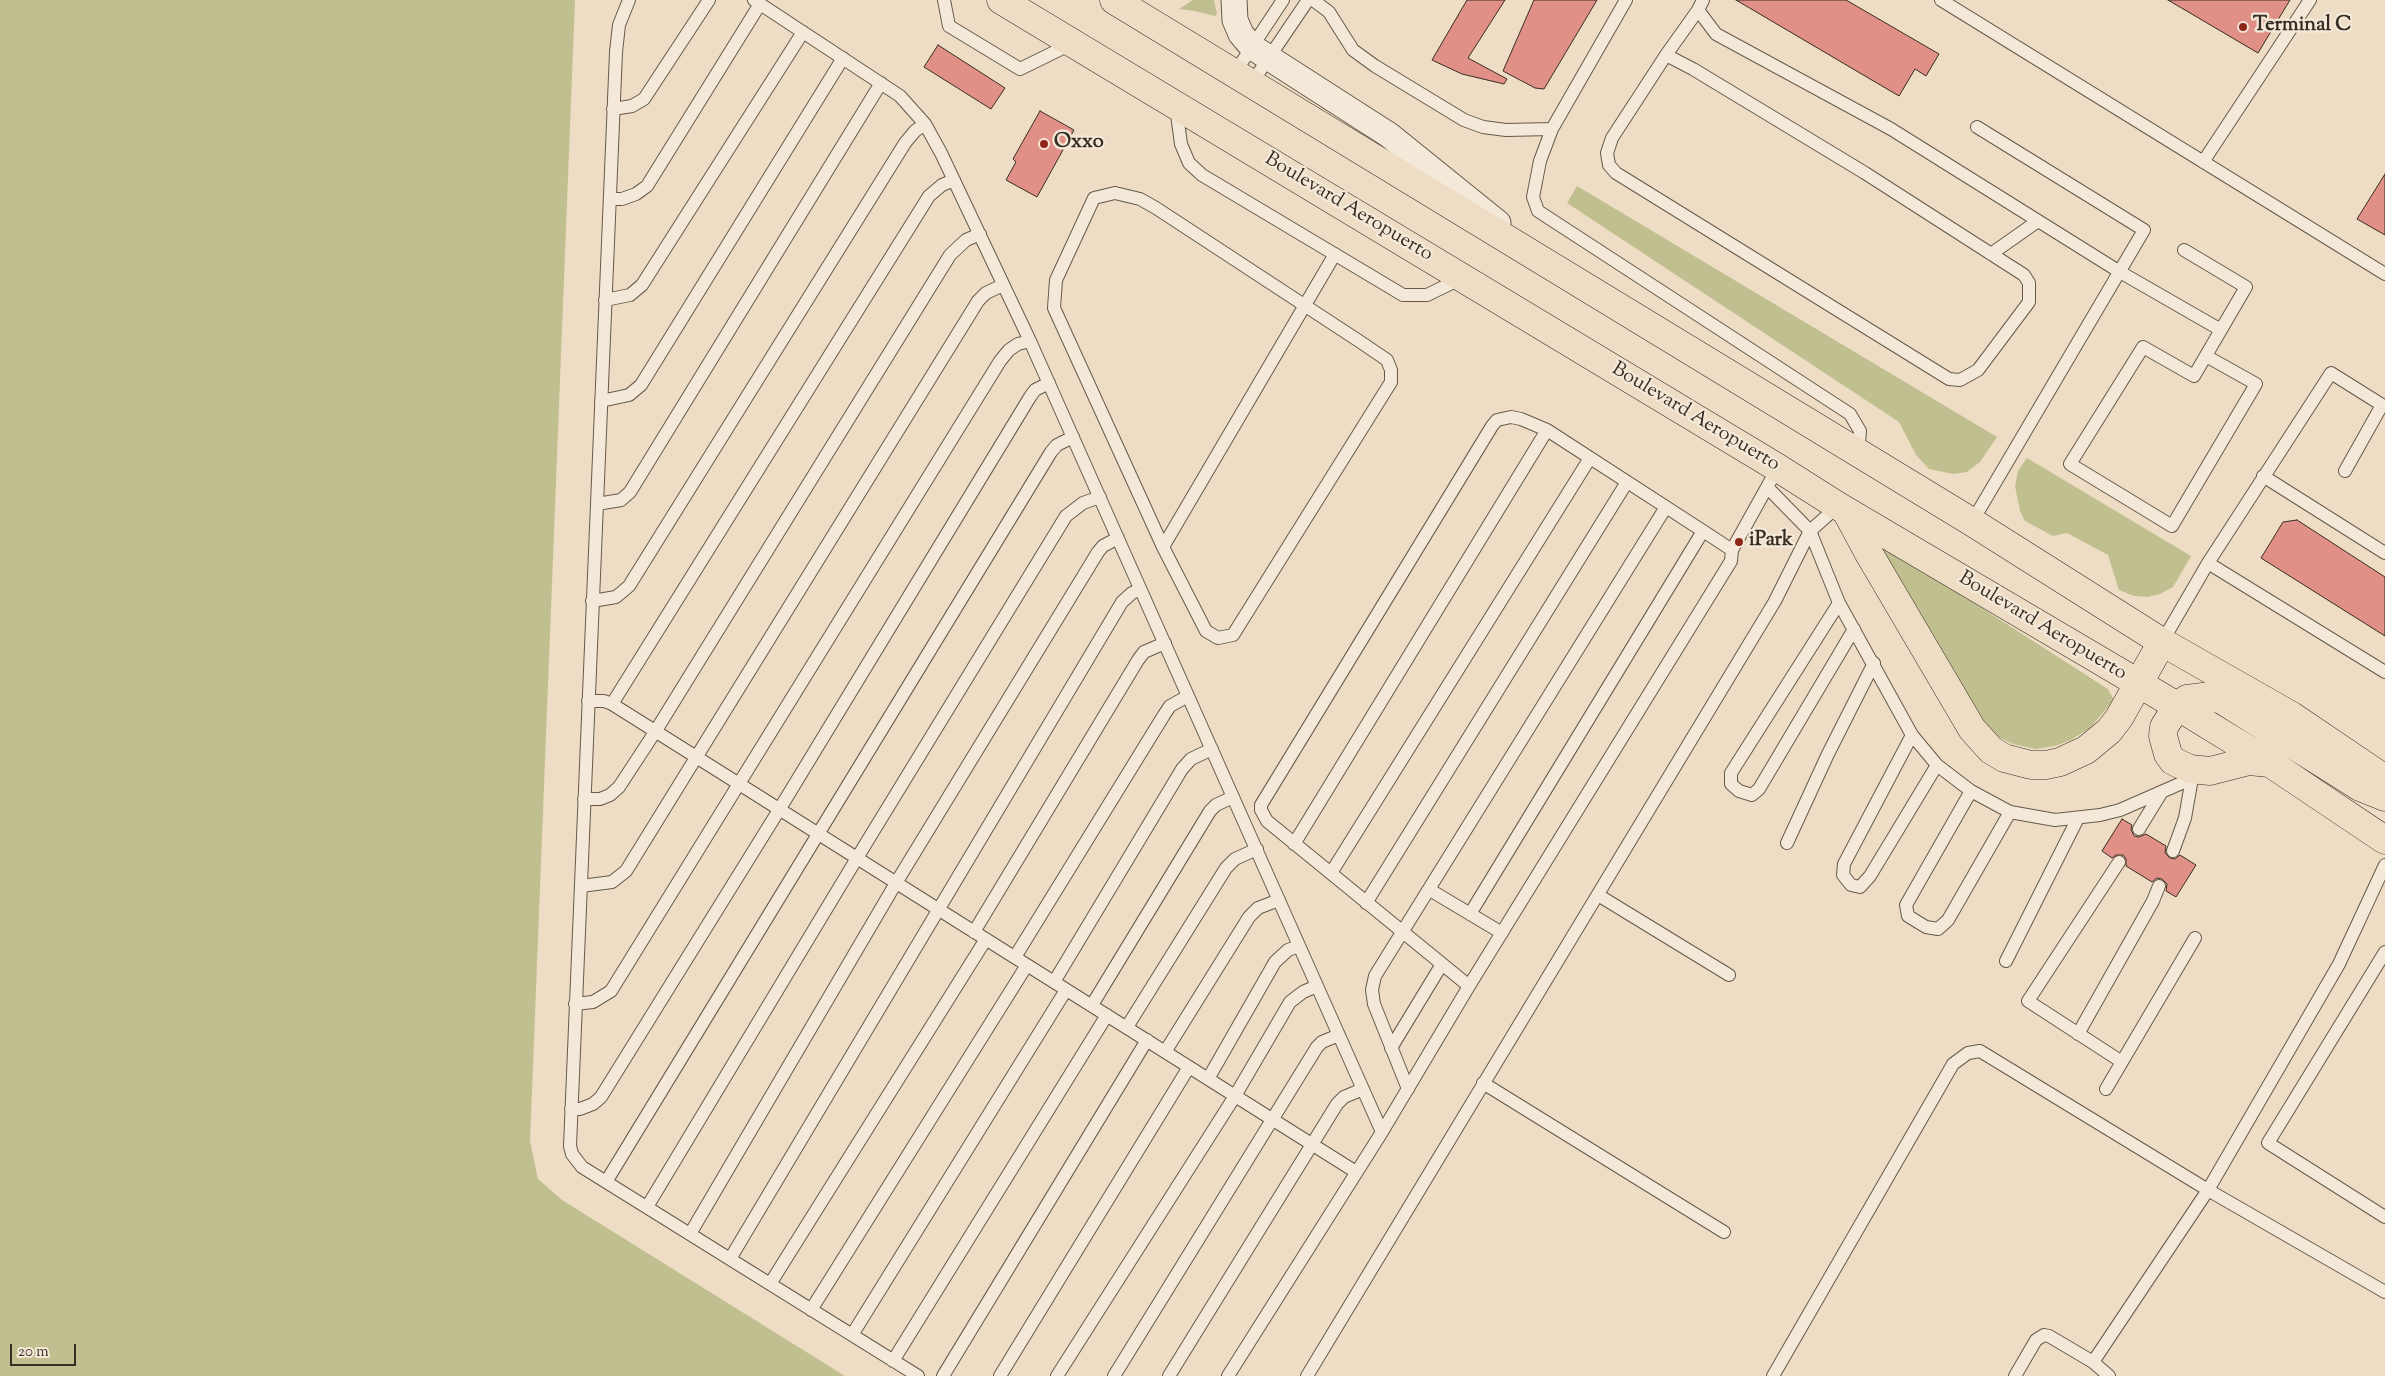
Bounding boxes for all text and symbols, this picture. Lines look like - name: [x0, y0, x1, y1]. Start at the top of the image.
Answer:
- place label: Terminal C: [2253, 15, 2351, 39]
- marker: Terminal C: [2237, 21, 2249, 33]
- place label: Oxxo: [1054, 132, 1104, 156]
- marker: Oxxo: [1038, 138, 1050, 150]
- street label: Boulevard Aeropuerto: [1260, 148, 1436, 268]
- street label: Boulevard Aeropuerto: [1607, 358, 1783, 478]
- place label: iPark: [1749, 530, 1793, 554]
- marker: iPark: [1733, 536, 1745, 548]
- street label: Boulevard Aeropuerto: [1954, 567, 2130, 687]
- scale bar: [12, 1334, 79, 1366]
- text: 20 m: [18, 1342, 49, 1363]

